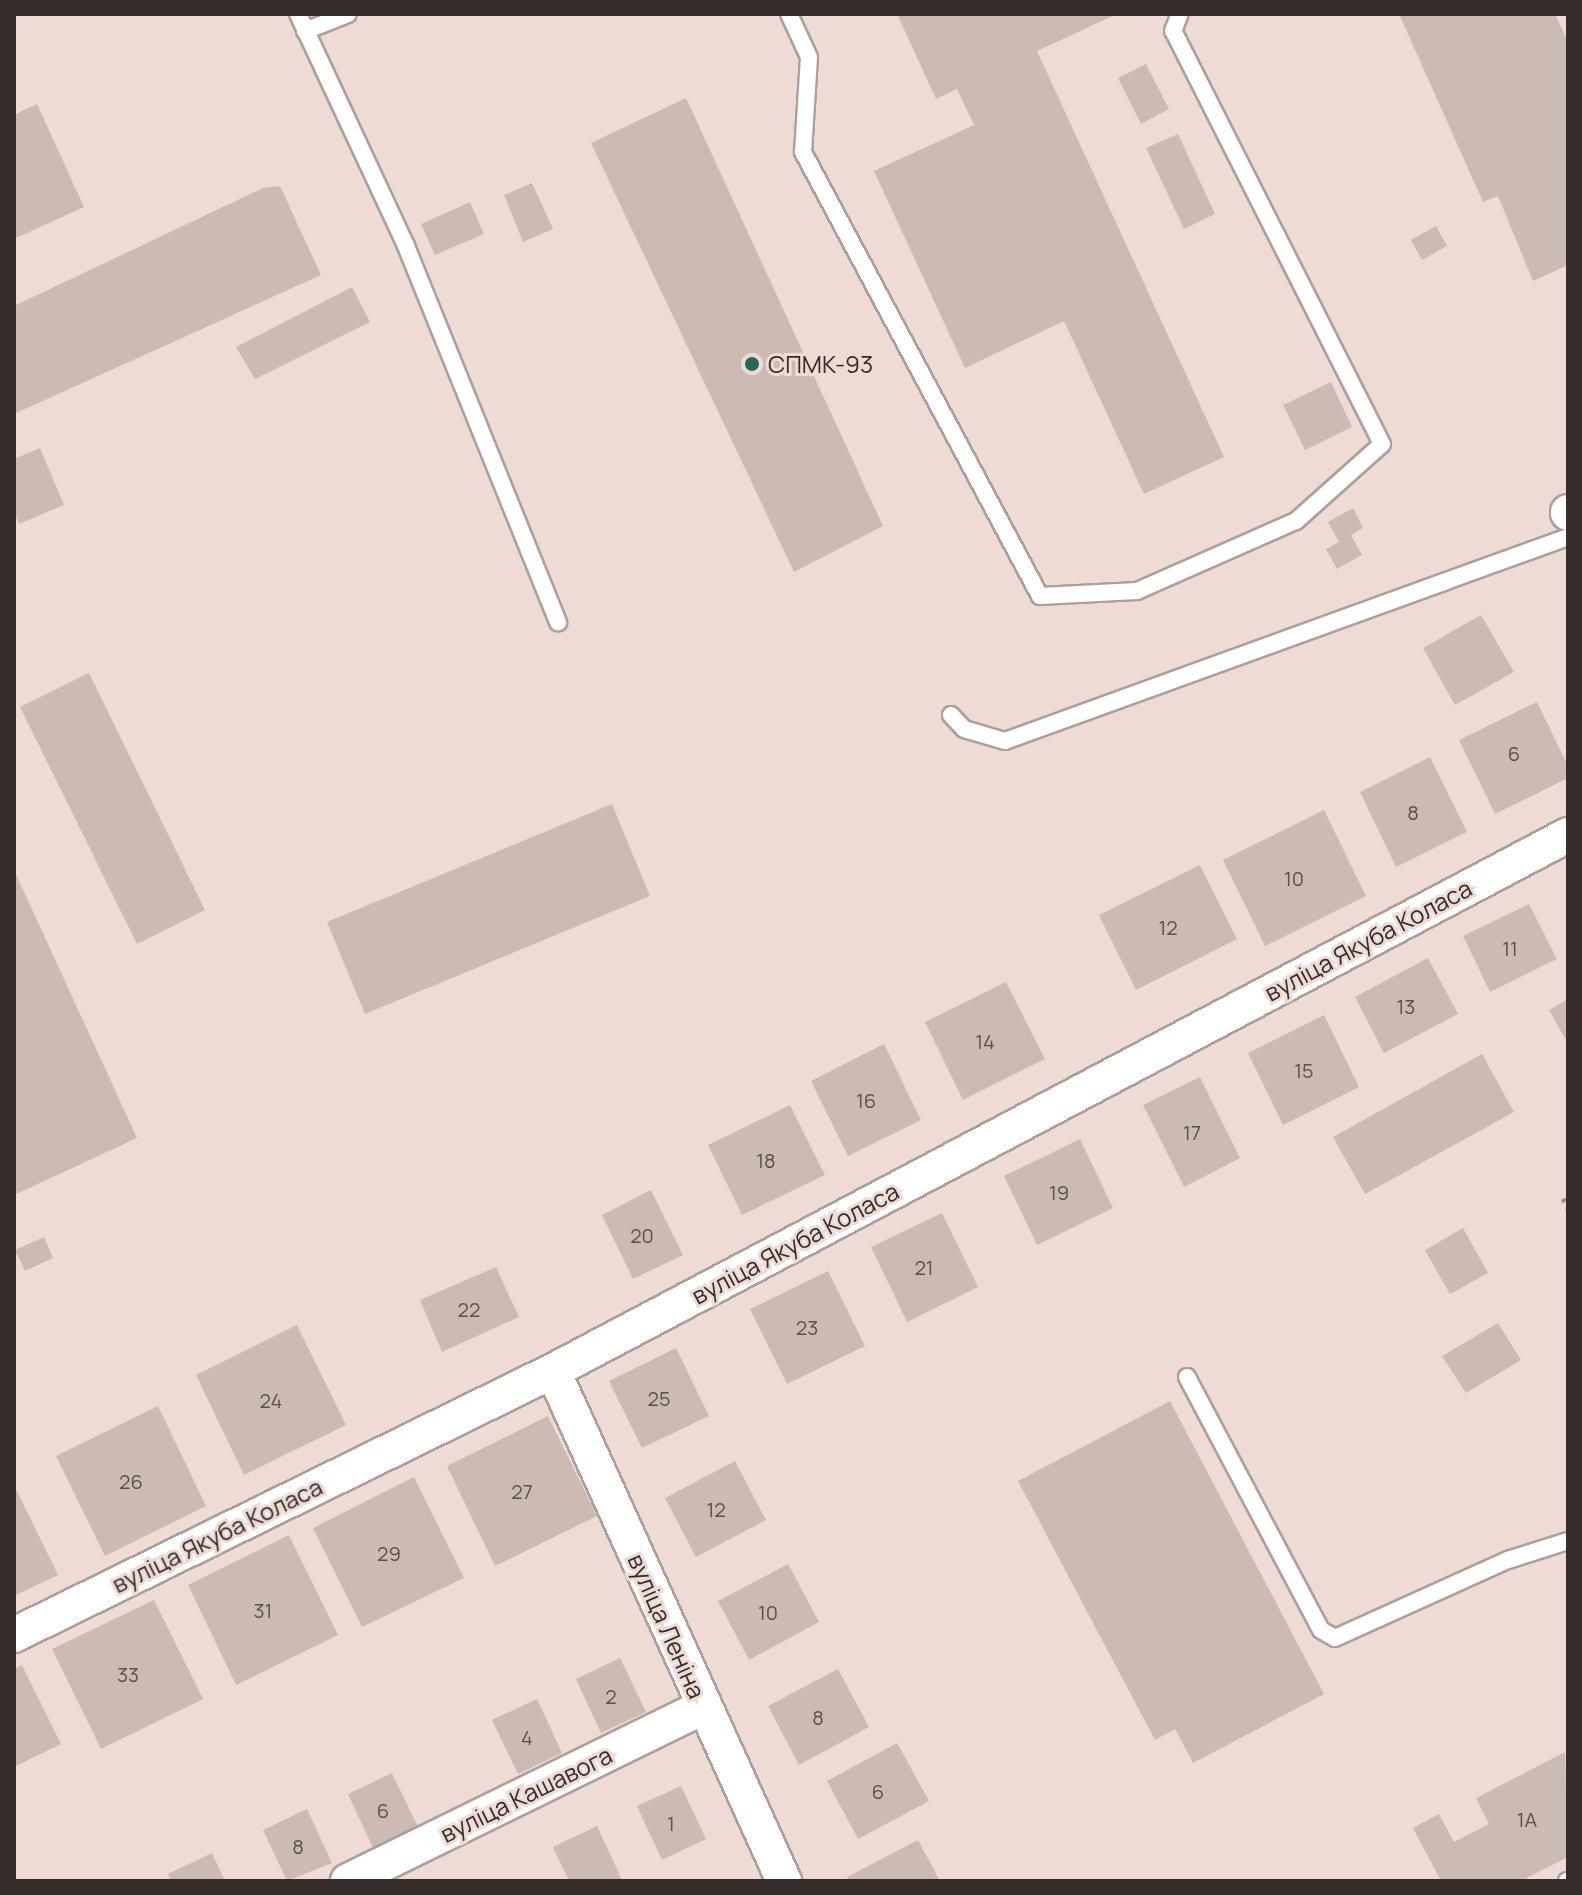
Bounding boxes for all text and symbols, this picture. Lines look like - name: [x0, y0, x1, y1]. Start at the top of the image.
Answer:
- place label: СПМК-93: [768, 350, 873, 378]
- marker: СПМК-93: [743, 355, 761, 373]
- house number: 6: [1508, 741, 1520, 765]
- house number: 8: [1407, 800, 1419, 824]
- house number: 10: [1284, 866, 1304, 890]
- street label: вуліца Якуба Коласа: [1260, 873, 1476, 1007]
- house number: 12: [1158, 915, 1178, 939]
- house number: 11: [1502, 936, 1518, 960]
- house number: 13: [1397, 994, 1415, 1018]
- house number: 14: [975, 1029, 995, 1053]
- house number: 15: [1294, 1058, 1314, 1082]
- house number: 16: [856, 1088, 876, 1112]
- house number: 17: [1183, 1120, 1201, 1144]
- house number: 18: [756, 1148, 776, 1172]
- street label: вуліца Якуба Коласа: [687, 1176, 903, 1310]
- house number: 19: [1049, 1180, 1069, 1204]
- house number: 20: [630, 1223, 654, 1247]
- house number: 21: [914, 1255, 934, 1279]
- house number: 22: [458, 1297, 480, 1321]
- house number: 23: [796, 1315, 818, 1339]
- house number: 25: [648, 1386, 670, 1410]
- house number: 24: [260, 1388, 282, 1412]
- house number: 26: [119, 1469, 143, 1493]
- street label: вуліца Якуба Коласа: [107, 1472, 327, 1598]
- house number: 27: [511, 1479, 533, 1503]
- house number: 12: [706, 1497, 726, 1521]
- house number: 29: [377, 1541, 401, 1565]
- street label: вуліца Леніна: [622, 1549, 712, 1703]
- house number: 31: [254, 1598, 272, 1622]
- house number: 10: [758, 1600, 778, 1624]
- house number: 33: [117, 1662, 139, 1686]
- house number: 2: [605, 1684, 617, 1708]
- house number: 8: [812, 1705, 824, 1729]
- house number: 4: [521, 1725, 533, 1749]
- street label: вуліца Кашавога: [435, 1740, 617, 1848]
- house number: 6: [872, 1779, 884, 1803]
- house number: 6: [377, 1798, 389, 1822]
- house number: 1А: [1517, 1807, 1537, 1831]
- house number: 1: [667, 1811, 675, 1835]
- house number: 8: [292, 1834, 304, 1858]

